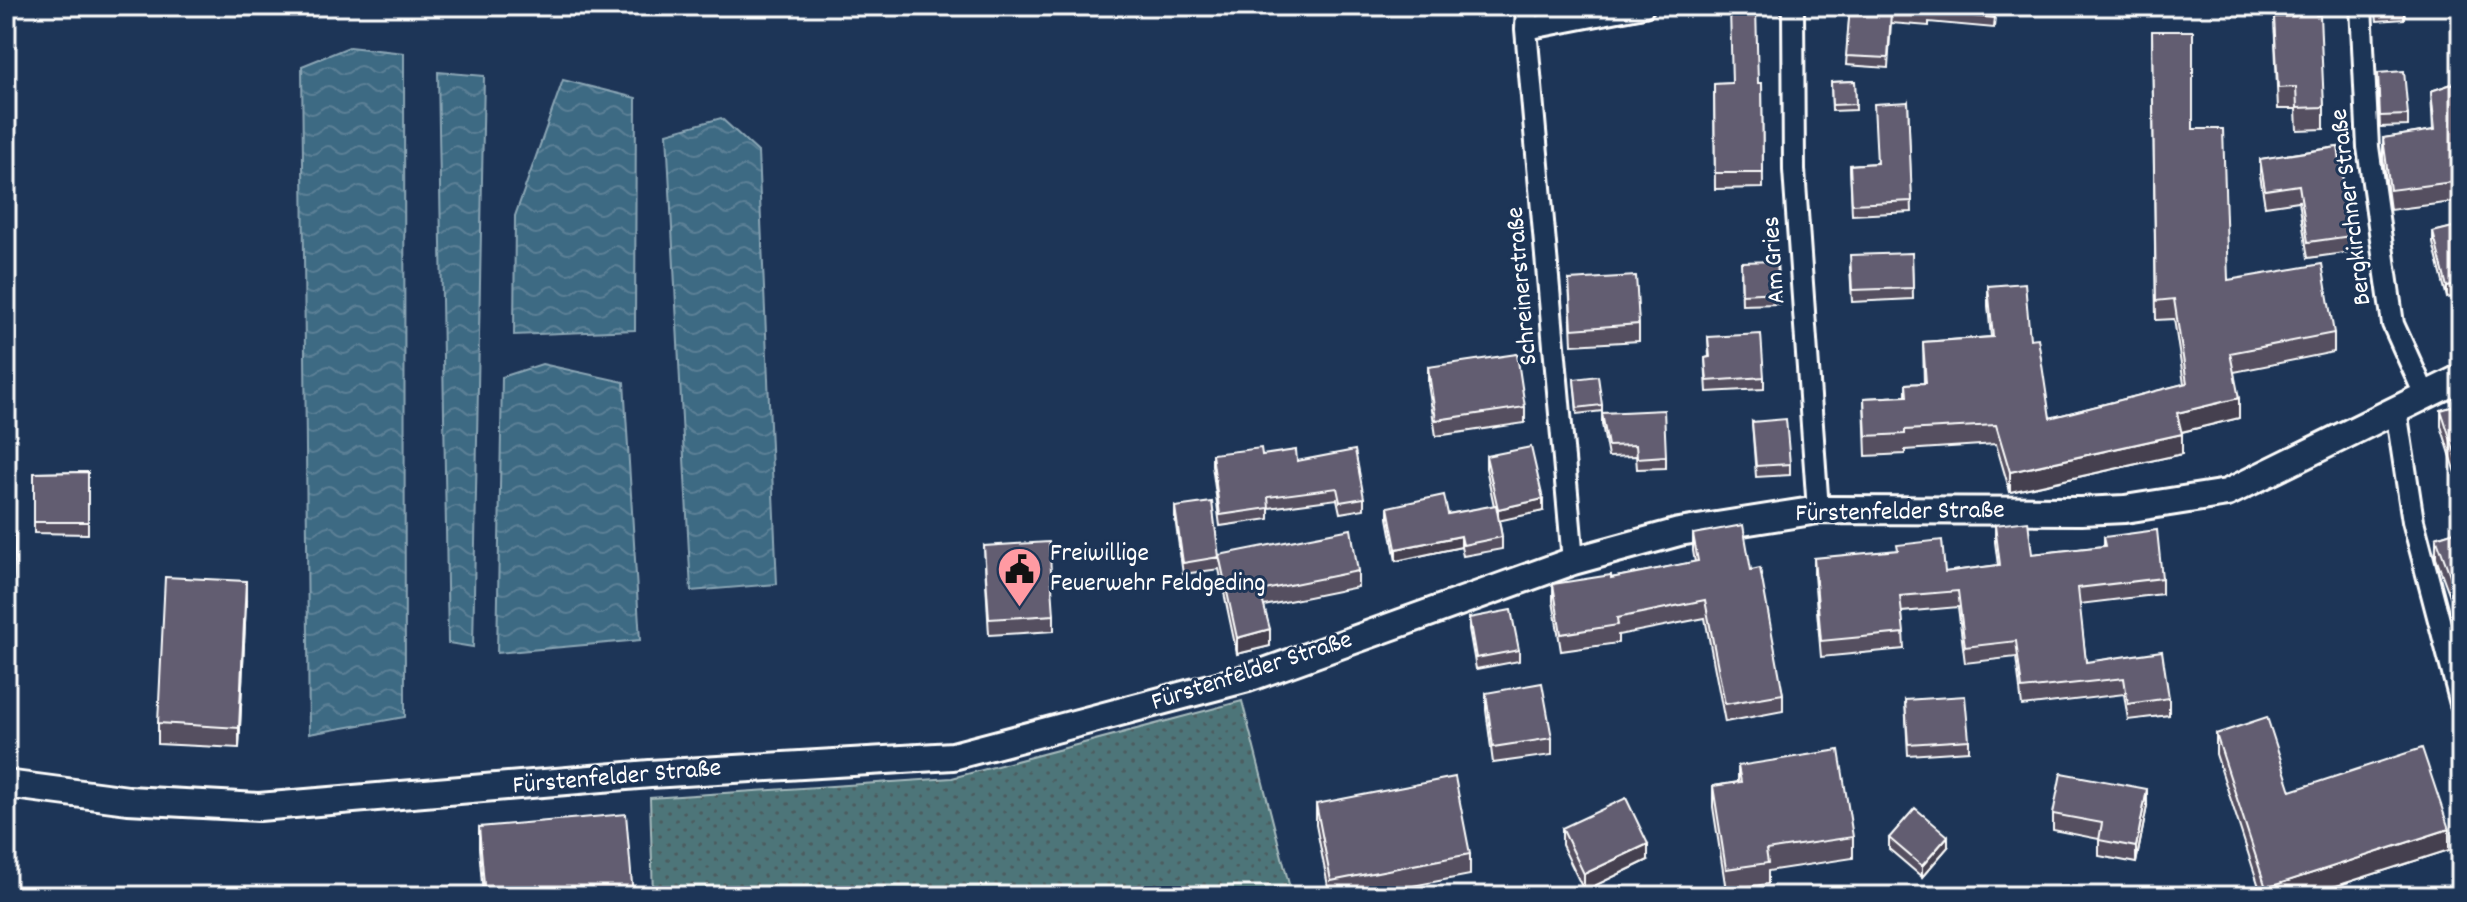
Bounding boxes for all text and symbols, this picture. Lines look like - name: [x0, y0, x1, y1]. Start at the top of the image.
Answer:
- street label: Bergkirchner Straße: [2322, 106, 2382, 308]
- street label: Schreinerstraße: [1498, 205, 1548, 367]
- street label: Am Gries: [1753, 215, 1797, 305]
- street label: Fürstenfelder Straße: [1795, 493, 2005, 533]
- place label: Freiwillige Feuerwehr Feldgeding: [1050, 536, 1266, 603]
- public building icon: Freiwillige Feuerwehr Feldgeding: [995, 545, 1043, 608]
- street label: Fürstenfelder Straße: [1147, 622, 1357, 722]
- street label: Fürstenfelder Straße: [511, 750, 723, 806]

